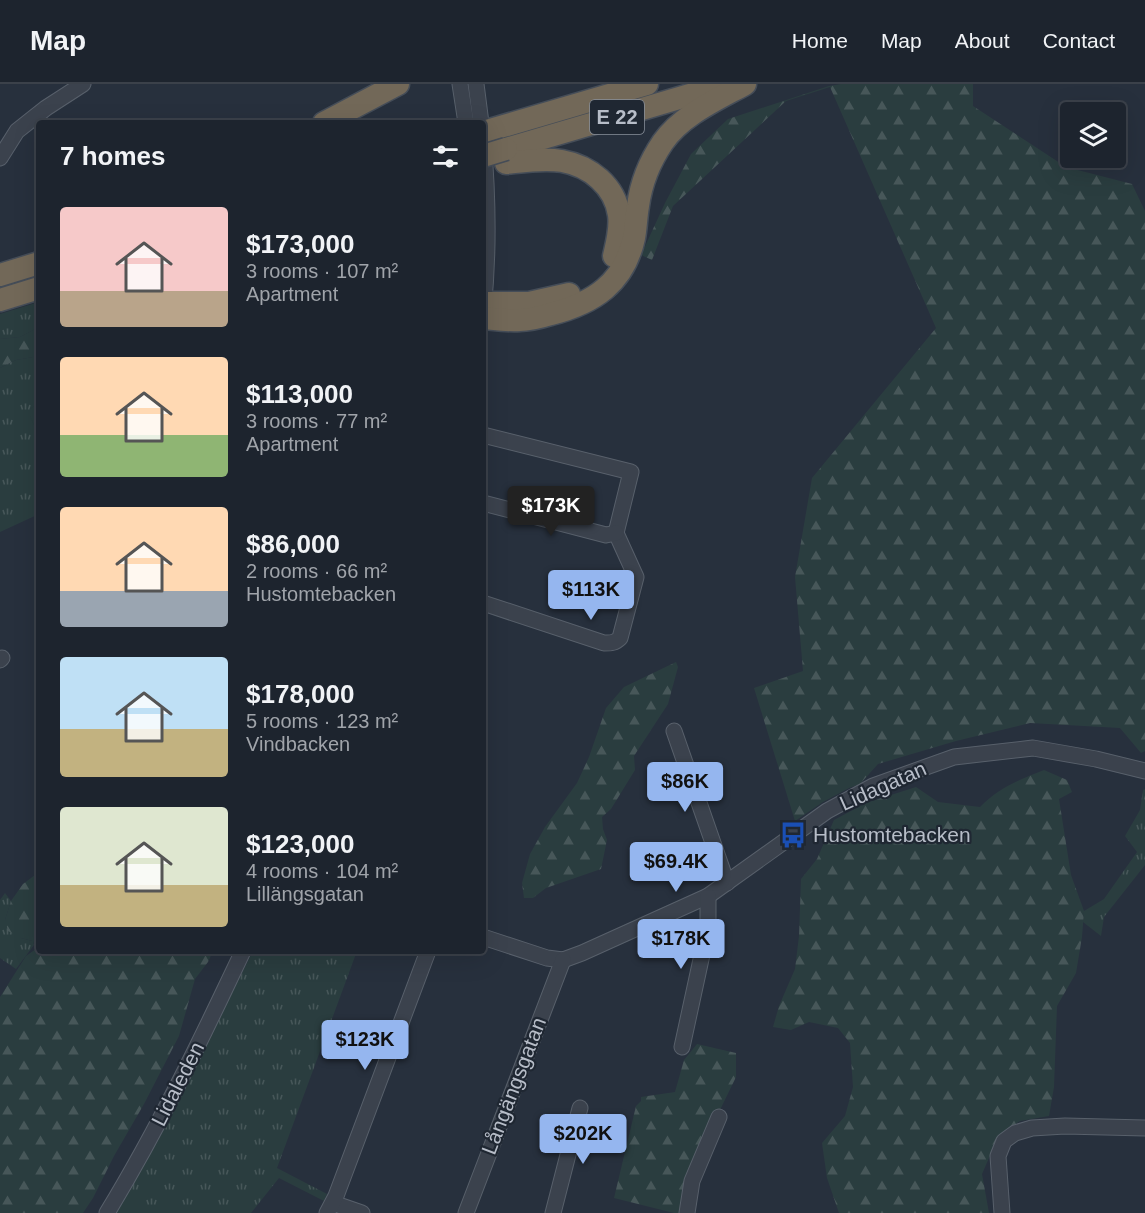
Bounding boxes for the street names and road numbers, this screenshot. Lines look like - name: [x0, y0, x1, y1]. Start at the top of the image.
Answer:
- road number: E 22: [590, 100, 644, 134]
- street label: Lidagatan: [836, 756, 930, 815]
- street label: Långängsgatan: [477, 1014, 550, 1158]
- street label: Lidaleden: [147, 1038, 208, 1130]

